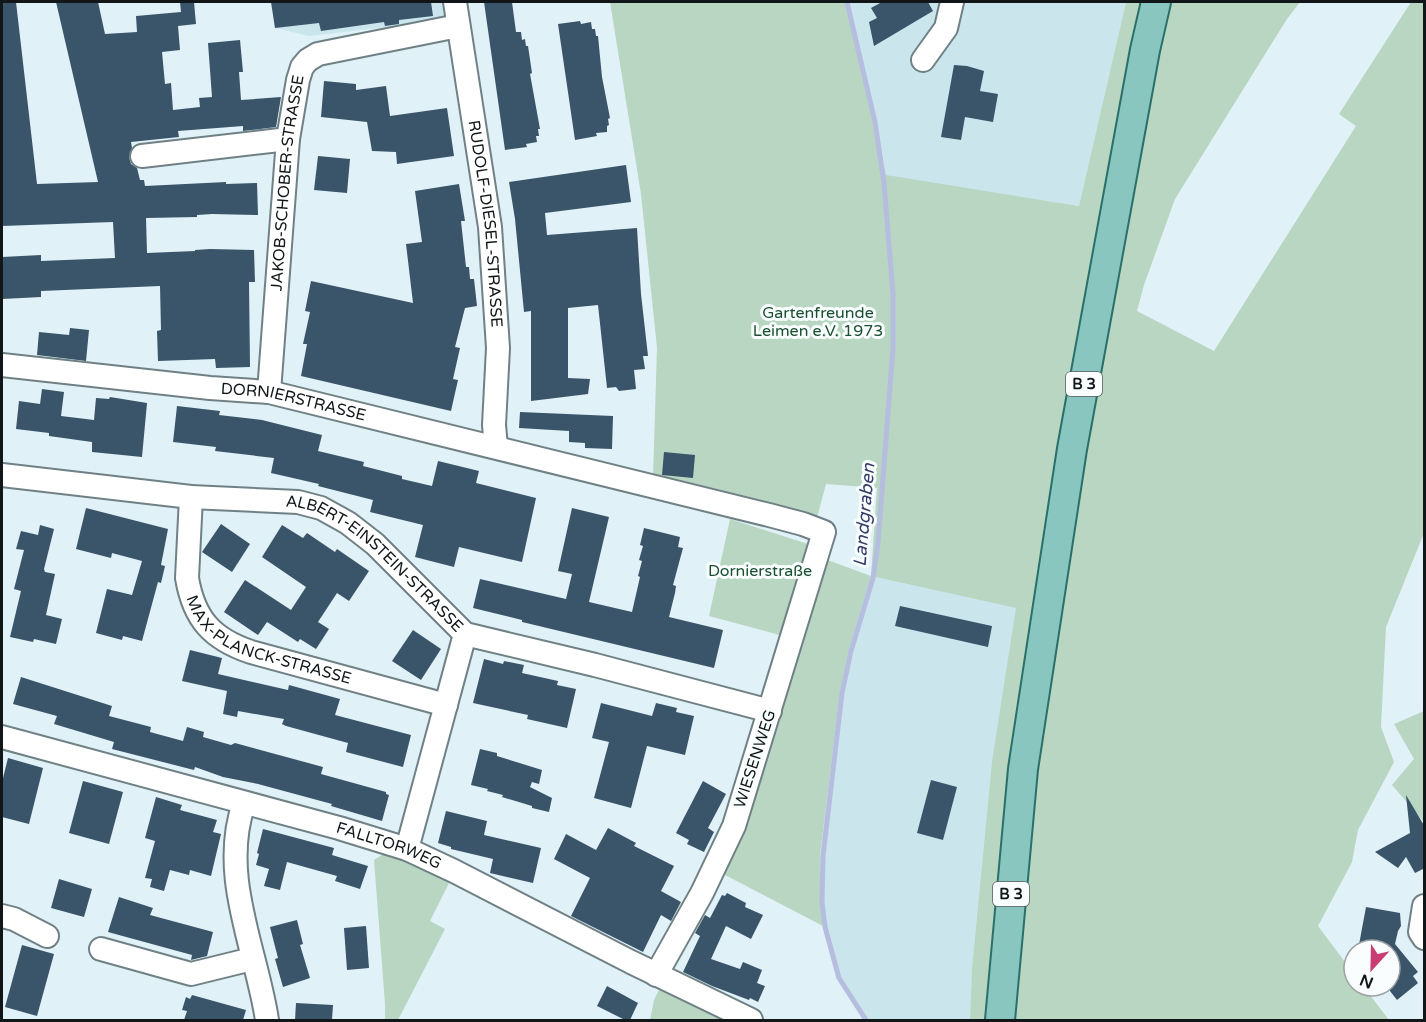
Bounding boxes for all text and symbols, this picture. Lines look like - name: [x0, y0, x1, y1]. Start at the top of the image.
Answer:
- street label: JAKOB-SCHOBER-STRASSE: [267, 73, 309, 292]
- street label: RUDOLF-DIESEL-STRASSE: [464, 119, 507, 328]
- park label: Gartenfreunde Leimen e.V. 1973: [753, 303, 883, 341]
- road number: B 3: [1066, 372, 1102, 396]
- street label: DORNIERSTRASSE: [220, 379, 368, 425]
- water label: Landgraben: [849, 461, 880, 568]
- street label: ALBERT-EINSTEIN-STRASSE: [285, 491, 467, 636]
- park label: Dornierstraße: [708, 561, 812, 581]
- street label: MAX-PLANCK-STRASSE: [182, 592, 353, 689]
- street label: WIESENWEG: [730, 707, 780, 811]
- street label: FALLTORWEG: [334, 818, 445, 874]
- road number: B 3: [993, 882, 1029, 906]
- north arrow: [1342, 938, 1402, 998]
- text: N: [1357, 969, 1376, 993]

